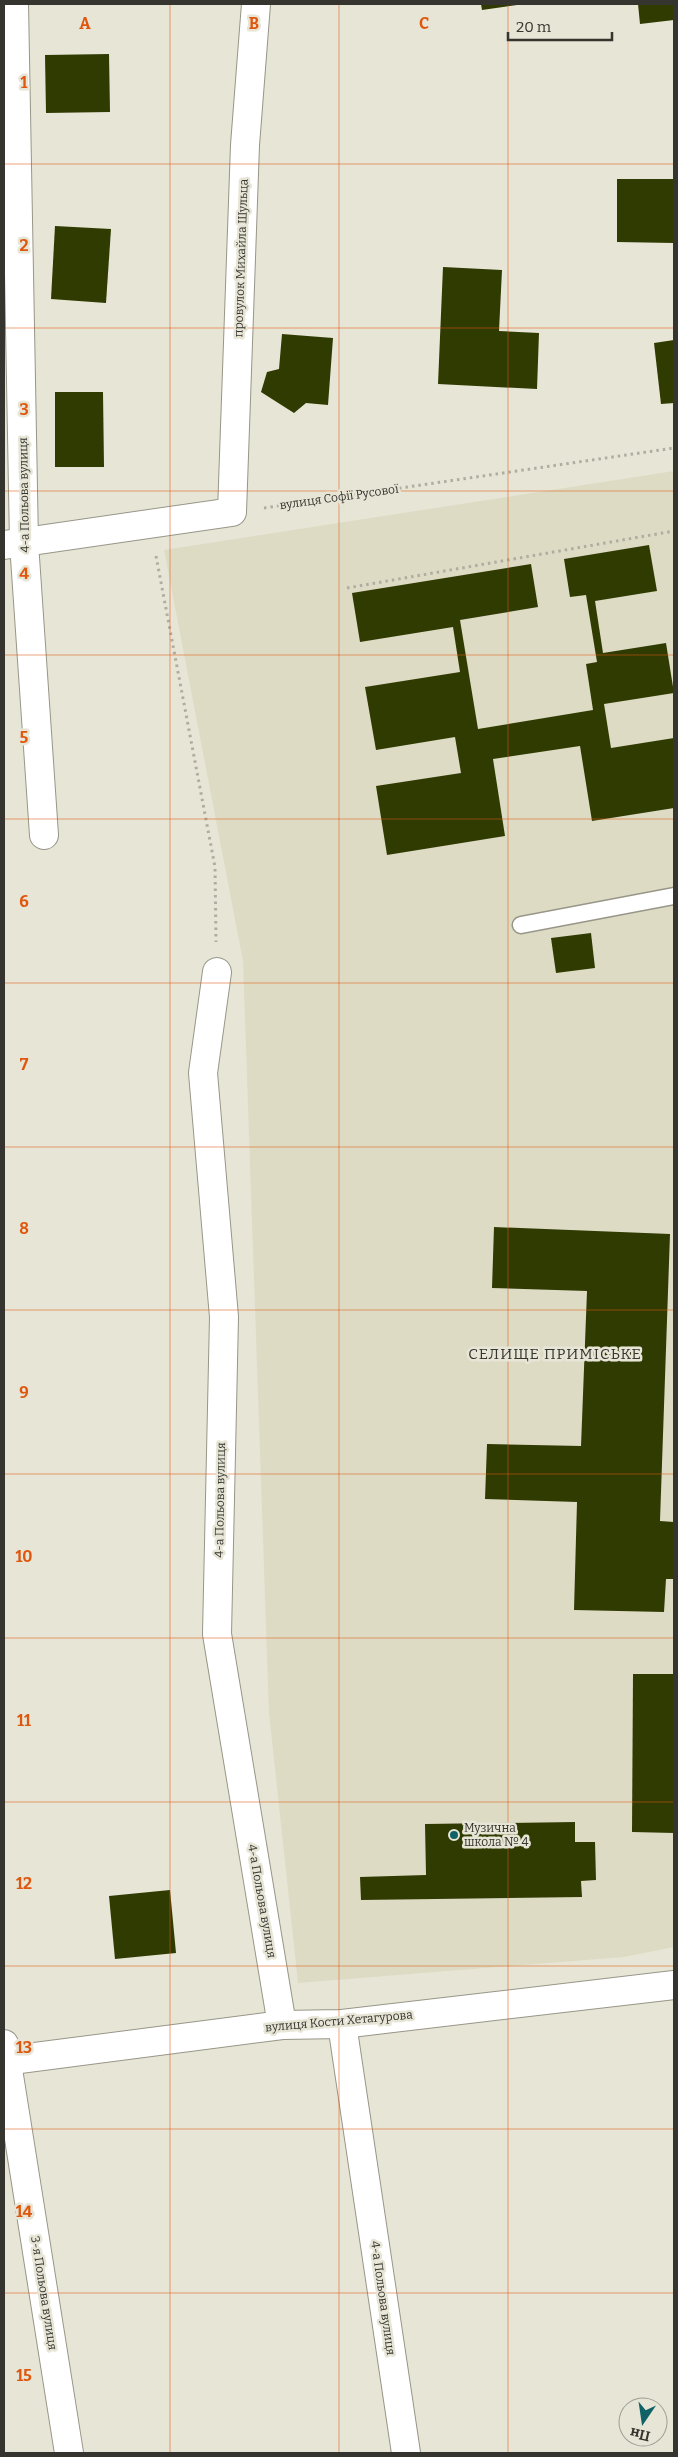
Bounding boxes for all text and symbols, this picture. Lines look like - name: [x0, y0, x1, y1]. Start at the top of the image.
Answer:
- scale bar: [508, 10, 612, 42]
- text: A: [79, 14, 91, 33]
- text: B: [249, 14, 259, 33]
- text: C: [419, 14, 429, 33]
- text: 20 m: [516, 18, 552, 36]
- text: 1: [21, 73, 28, 92]
- street label: провулок Михайла Шульца: [231, 178, 251, 338]
- text: 2: [19, 236, 29, 255]
- text: 3: [19, 400, 29, 419]
- street label: 4-а Польова вулиця: [16, 437, 32, 553]
- street label: вулиця Софії Русової: [279, 482, 400, 512]
- text: 4: [19, 564, 29, 583]
- text: 5: [20, 728, 29, 747]
- text: 6: [19, 892, 29, 911]
- text: 7: [20, 1055, 29, 1074]
- text: 8: [19, 1219, 29, 1238]
- district label: СЕЛИЩЕ ПРИМІСЬКЕ: [468, 1345, 642, 1363]
- text: 9: [19, 1383, 29, 1402]
- street label: 4-а Польова вулиця: [212, 1442, 228, 1558]
- text: 10: [15, 1547, 33, 1566]
- text: 11: [17, 1711, 31, 1730]
- place label: Музична школа № 4: [464, 1821, 529, 1849]
- marker: Музична школа № 4: [448, 1829, 460, 1841]
- street label: 4-а Польова вулиця: [245, 1843, 279, 1959]
- text: 12: [16, 1874, 32, 1893]
- street label: вулиця Кости Хетагурова: [265, 2008, 414, 2034]
- text: 13: [16, 2038, 32, 2057]
- text: 14: [16, 2202, 33, 2221]
- street label: 3-я Польова вулиця: [28, 2235, 60, 2351]
- street label: 4-а Польова вулиця: [368, 2240, 398, 2356]
- text: 15: [16, 2366, 32, 2385]
- north arrow: [618, 2397, 668, 2447]
- text: Пн: [628, 2424, 652, 2445]

